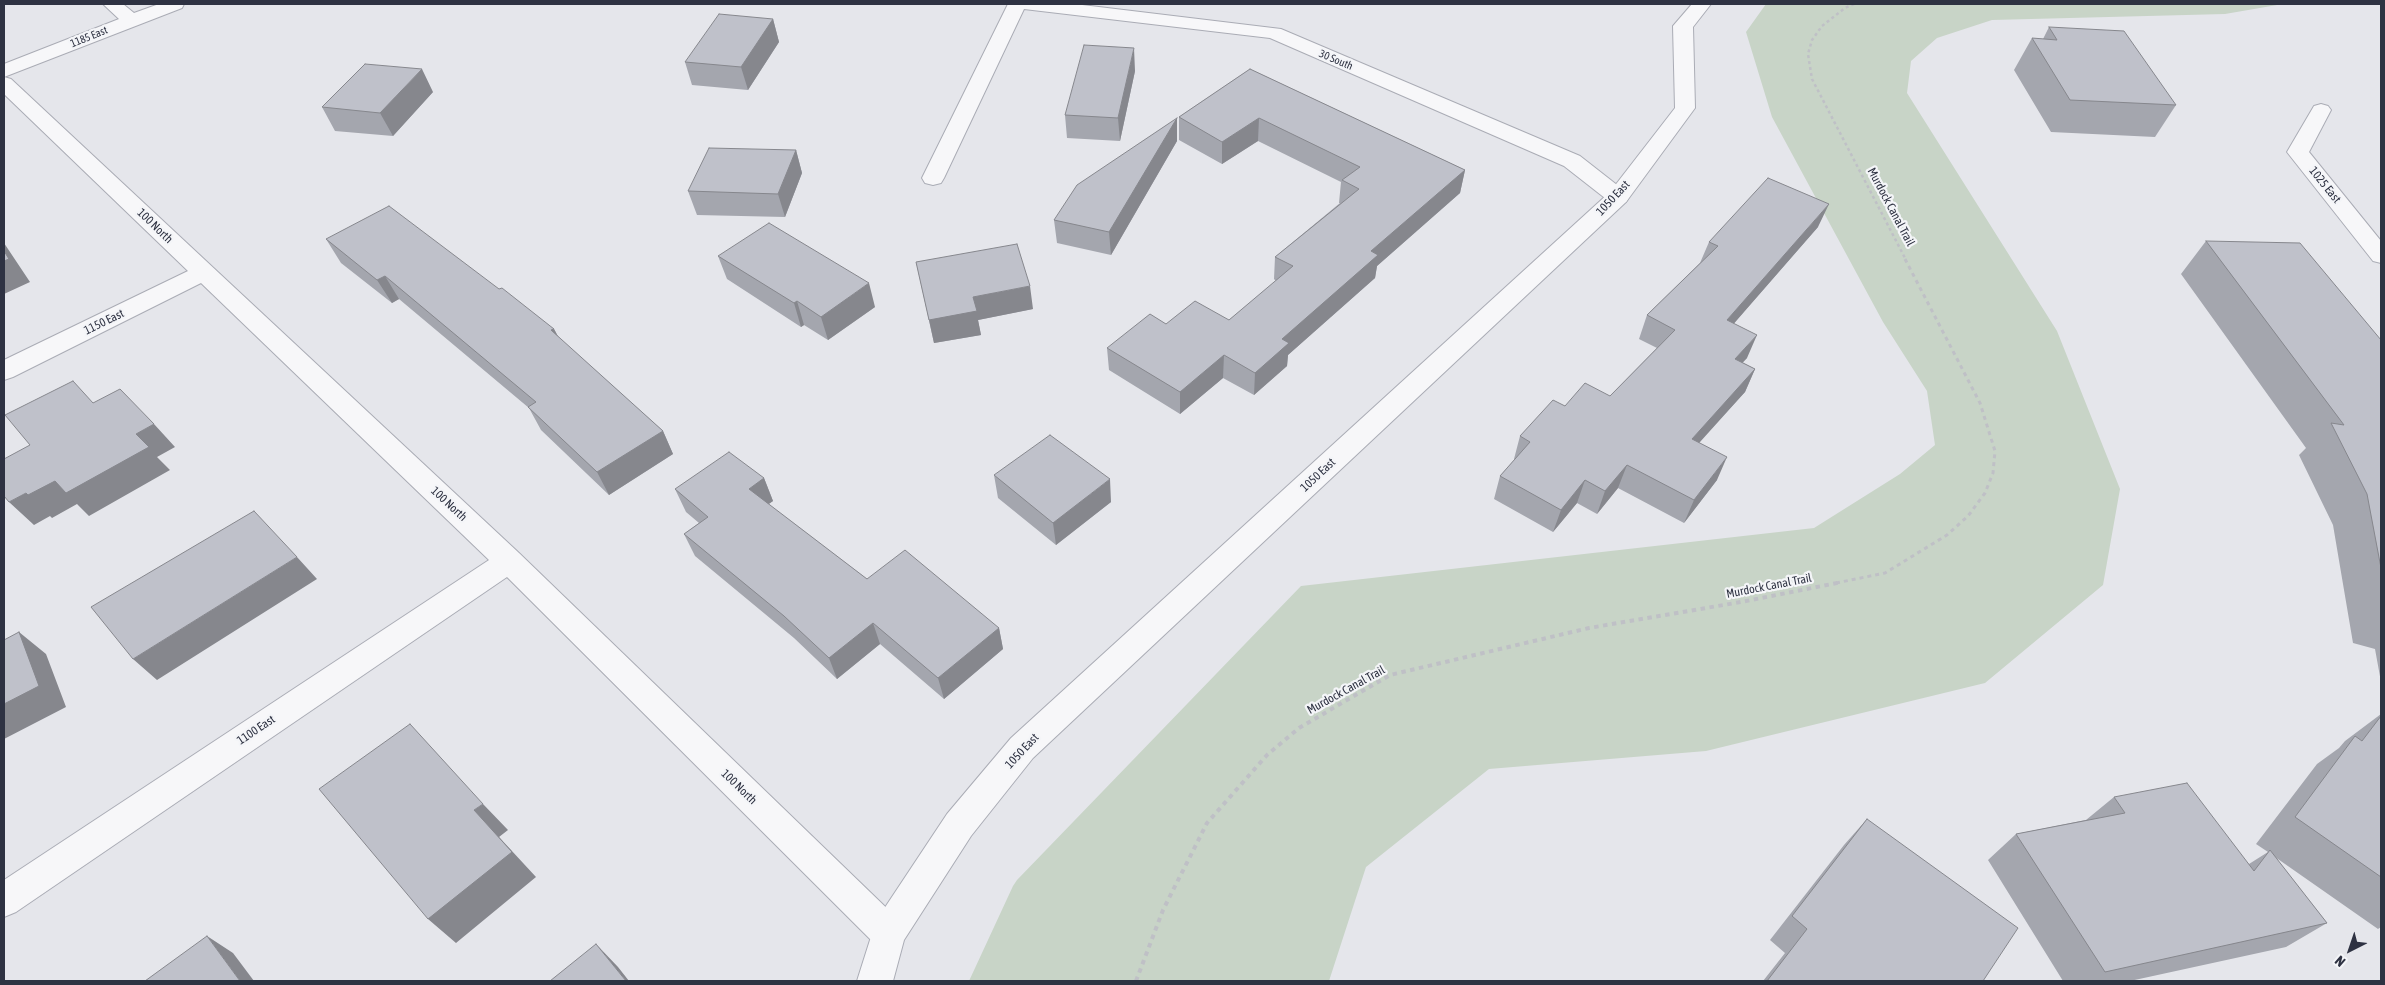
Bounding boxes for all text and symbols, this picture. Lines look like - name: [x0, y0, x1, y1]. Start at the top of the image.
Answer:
- street label: 1185 East: [68, 24, 110, 50]
- street label: 30 South: [1317, 47, 1355, 73]
- street label: 1025 East: [2306, 164, 2344, 206]
- street label: Murdock Canal Trail: [1864, 165, 1918, 249]
- street label: 1050 East: [1593, 178, 1633, 218]
- street label: 100 North: [134, 206, 176, 246]
- street label: 1150 East: [82, 306, 126, 338]
- street label: 1050 East: [1298, 455, 1338, 495]
- street label: 100 North: [428, 484, 470, 524]
- street label: Murdock Canal Trail: [1725, 571, 1813, 601]
- street label: Murdock Canal Trail: [1305, 663, 1387, 717]
- street label: 1100 East: [234, 712, 278, 748]
- street label: 1050 East: [1002, 731, 1042, 771]
- street label: 100 North: [718, 767, 760, 807]
- north arrow: [2325, 925, 2375, 975]
- text: N: [2332, 953, 2349, 970]

